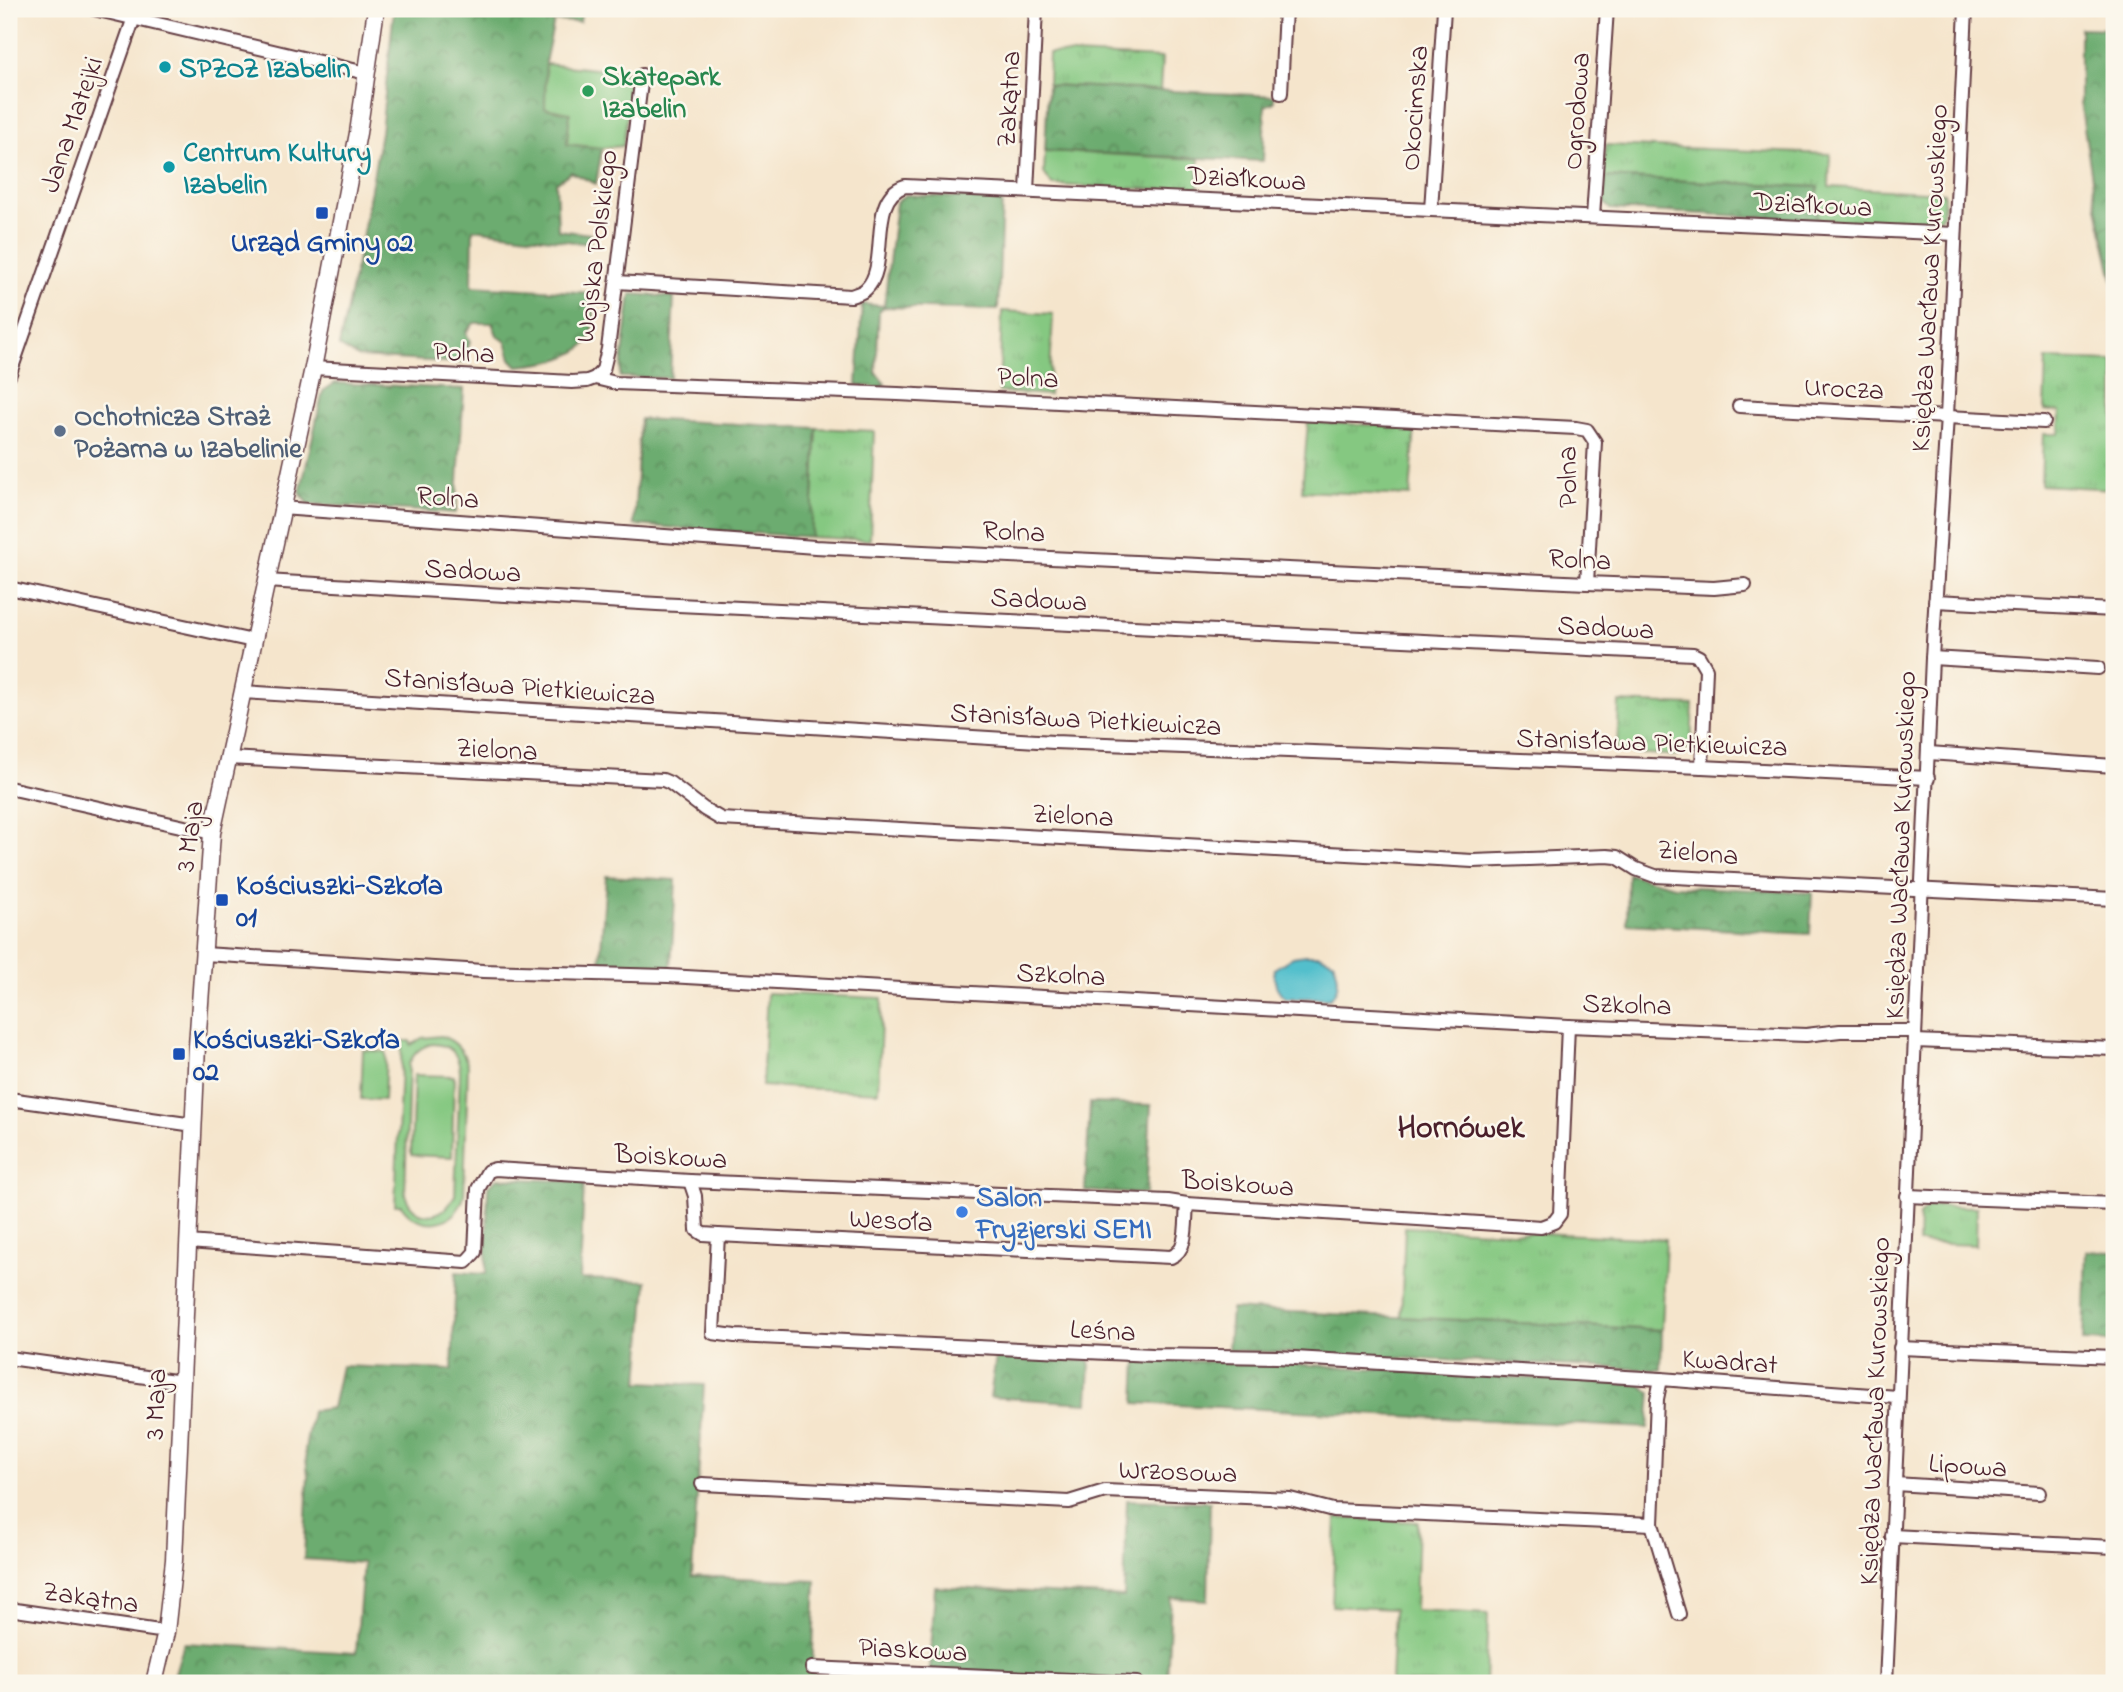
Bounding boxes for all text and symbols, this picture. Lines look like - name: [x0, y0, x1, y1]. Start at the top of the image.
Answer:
- street label: Okocimska: [1392, 44, 1441, 173]
- place label: SPZOZ Izabelin: [179, 50, 351, 91]
- street label: Zakątna: [987, 50, 1033, 149]
- street label: Jana Matejki: [31, 51, 116, 199]
- street label: Ogrodowa: [1554, 51, 1603, 172]
- place label: Skatepark Izabelin: [602, 58, 721, 131]
- marker: SPZOZ Izabelin: [157, 59, 173, 75]
- marker: Skatepark Izabelin: [580, 83, 596, 99]
- street label: Księdza Wacława Kurowskiego: [1902, 103, 1961, 453]
- place label: Centrum Kultury Izabelin: [183, 134, 371, 207]
- street label: Wojska Polskiego: [566, 148, 631, 345]
- street label: Działkowa: [1185, 157, 1307, 204]
- marker: Centrum Kultury Izabelin: [161, 159, 177, 175]
- street label: Działkowa: [1751, 183, 1873, 230]
- marker: Urząd Gminy 02: [314, 205, 330, 221]
- place label: Urząd Gminy 02: [231, 224, 413, 265]
- street label: Polna: [432, 332, 496, 377]
- street label: Polna: [996, 357, 1060, 402]
- street label: Urocza: [1803, 368, 1885, 413]
- place label: Ochotnicza Straż Pożarna w Izabelinie: [74, 398, 303, 471]
- marker: Ochotnicza Straż Pożarna w Izabelinie: [52, 423, 68, 439]
- street label: Polna: [1548, 446, 1591, 508]
- street label: Rolna: [415, 477, 481, 522]
- street label: Rolna: [981, 511, 1046, 556]
- street label: Rolna: [1547, 539, 1612, 584]
- street label: Sadowa: [423, 549, 522, 596]
- street label: Sadowa: [989, 578, 1088, 625]
- street label: Sadowa: [1556, 606, 1655, 653]
- street label: Stanisława Pietkiewicza: [383, 659, 657, 718]
- street label: Księdza Wacława Kurowskiego: [1876, 670, 1929, 1020]
- street label: Stanisława Pietkiewicza: [949, 694, 1223, 749]
- street label: Stanisława Pietkiewicza: [1515, 719, 1788, 770]
- street label: Zielona: [455, 729, 539, 774]
- street label: Zielona: [1031, 795, 1115, 840]
- street label: 3 Maja: [166, 798, 217, 875]
- street label: Zielona: [1655, 831, 1740, 878]
- place label: Kościuszki-Szkoła 01: [236, 867, 443, 940]
- marker: Kościuszki-Szkoła 01: [214, 892, 230, 908]
- street label: Szkolna: [1015, 954, 1106, 999]
- street label: Szkolna: [1582, 984, 1672, 1029]
- place label: Kościuszki-Szkoła 02: [193, 1021, 400, 1094]
- marker: Kościuszki-Szkoła 02: [171, 1046, 187, 1062]
- district label: Hornówek: [1398, 1106, 1525, 1153]
- street label: Boiskowa: [612, 1135, 728, 1182]
- street label: Boiskowa: [1179, 1161, 1296, 1210]
- place label: Salon Fryzjerski SEMI: [974, 1179, 1152, 1252]
- street label: Wesoła: [848, 1200, 934, 1245]
- marker: Salon Fryzjerski SEMI: [954, 1204, 970, 1220]
- street label: Księdza Wacława Kurowskiego: [1850, 1236, 1903, 1586]
- street label: Leśna: [1069, 1310, 1137, 1355]
- street label: Kwadrat: [1680, 1340, 1779, 1387]
- street label: 3 Maja: [136, 1368, 179, 1441]
- street label: Lipowa: [1927, 1444, 2008, 1491]
- street label: Wrzosowa: [1118, 1451, 1238, 1496]
- street label: Zakątna: [40, 1572, 141, 1626]
- street label: Piaskowa: [857, 1628, 968, 1675]

